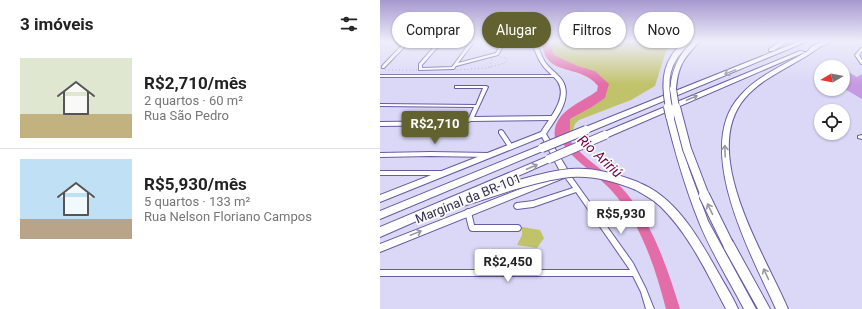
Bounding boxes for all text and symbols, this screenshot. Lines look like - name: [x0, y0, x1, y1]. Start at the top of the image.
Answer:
- chip: Comprar: [392, 12, 474, 48]
- chip: Alugar: [482, 12, 551, 48]
- chip: Filtros: [559, 12, 626, 48]
- chip: Novo: [634, 12, 694, 48]
- icon: filters: [338, 13, 360, 35]
- text: 3 imóveis: [20, 14, 94, 34]
- north arrow: [814, 60, 850, 96]
- map controls: [814, 60, 850, 140]
- one-way arrow: [725, 68, 737, 76]
- text: R$2,710/mês: [144, 73, 247, 93]
- icon: home: [52, 74, 100, 122]
- text: 2 quartos · 60 m²: [144, 93, 243, 108]
- one-way arrow: [685, 94, 697, 102]
- button: locate: [814, 104, 850, 140]
- text: Rua São Pedro: [144, 108, 229, 123]
- pin: R$2,710: [398, 111, 472, 145]
- text: R$2,710: [411, 116, 459, 131]
- water label: Rio Aririú: [574, 131, 626, 181]
- one-way arrow: [721, 145, 729, 158]
- one-way arrow: [525, 162, 537, 170]
- street label: Marginal da BR-101: [413, 170, 523, 227]
- text: R$5,930/mês: [144, 174, 247, 194]
- icon: home: [52, 175, 100, 223]
- text: 5 quartos · 133 m²: [144, 194, 250, 209]
- pin: R$5,930: [584, 201, 658, 235]
- one-way arrow: [706, 203, 713, 215]
- text: R$5,930: [597, 206, 645, 221]
- text: Rua Nelson Floriano Campos: [144, 209, 312, 224]
- one-way arrow: [410, 229, 422, 236]
- pin: R$2,450: [471, 249, 545, 283]
- text: R$2,450: [484, 254, 532, 269]
- one-way arrow: [762, 268, 769, 280]

